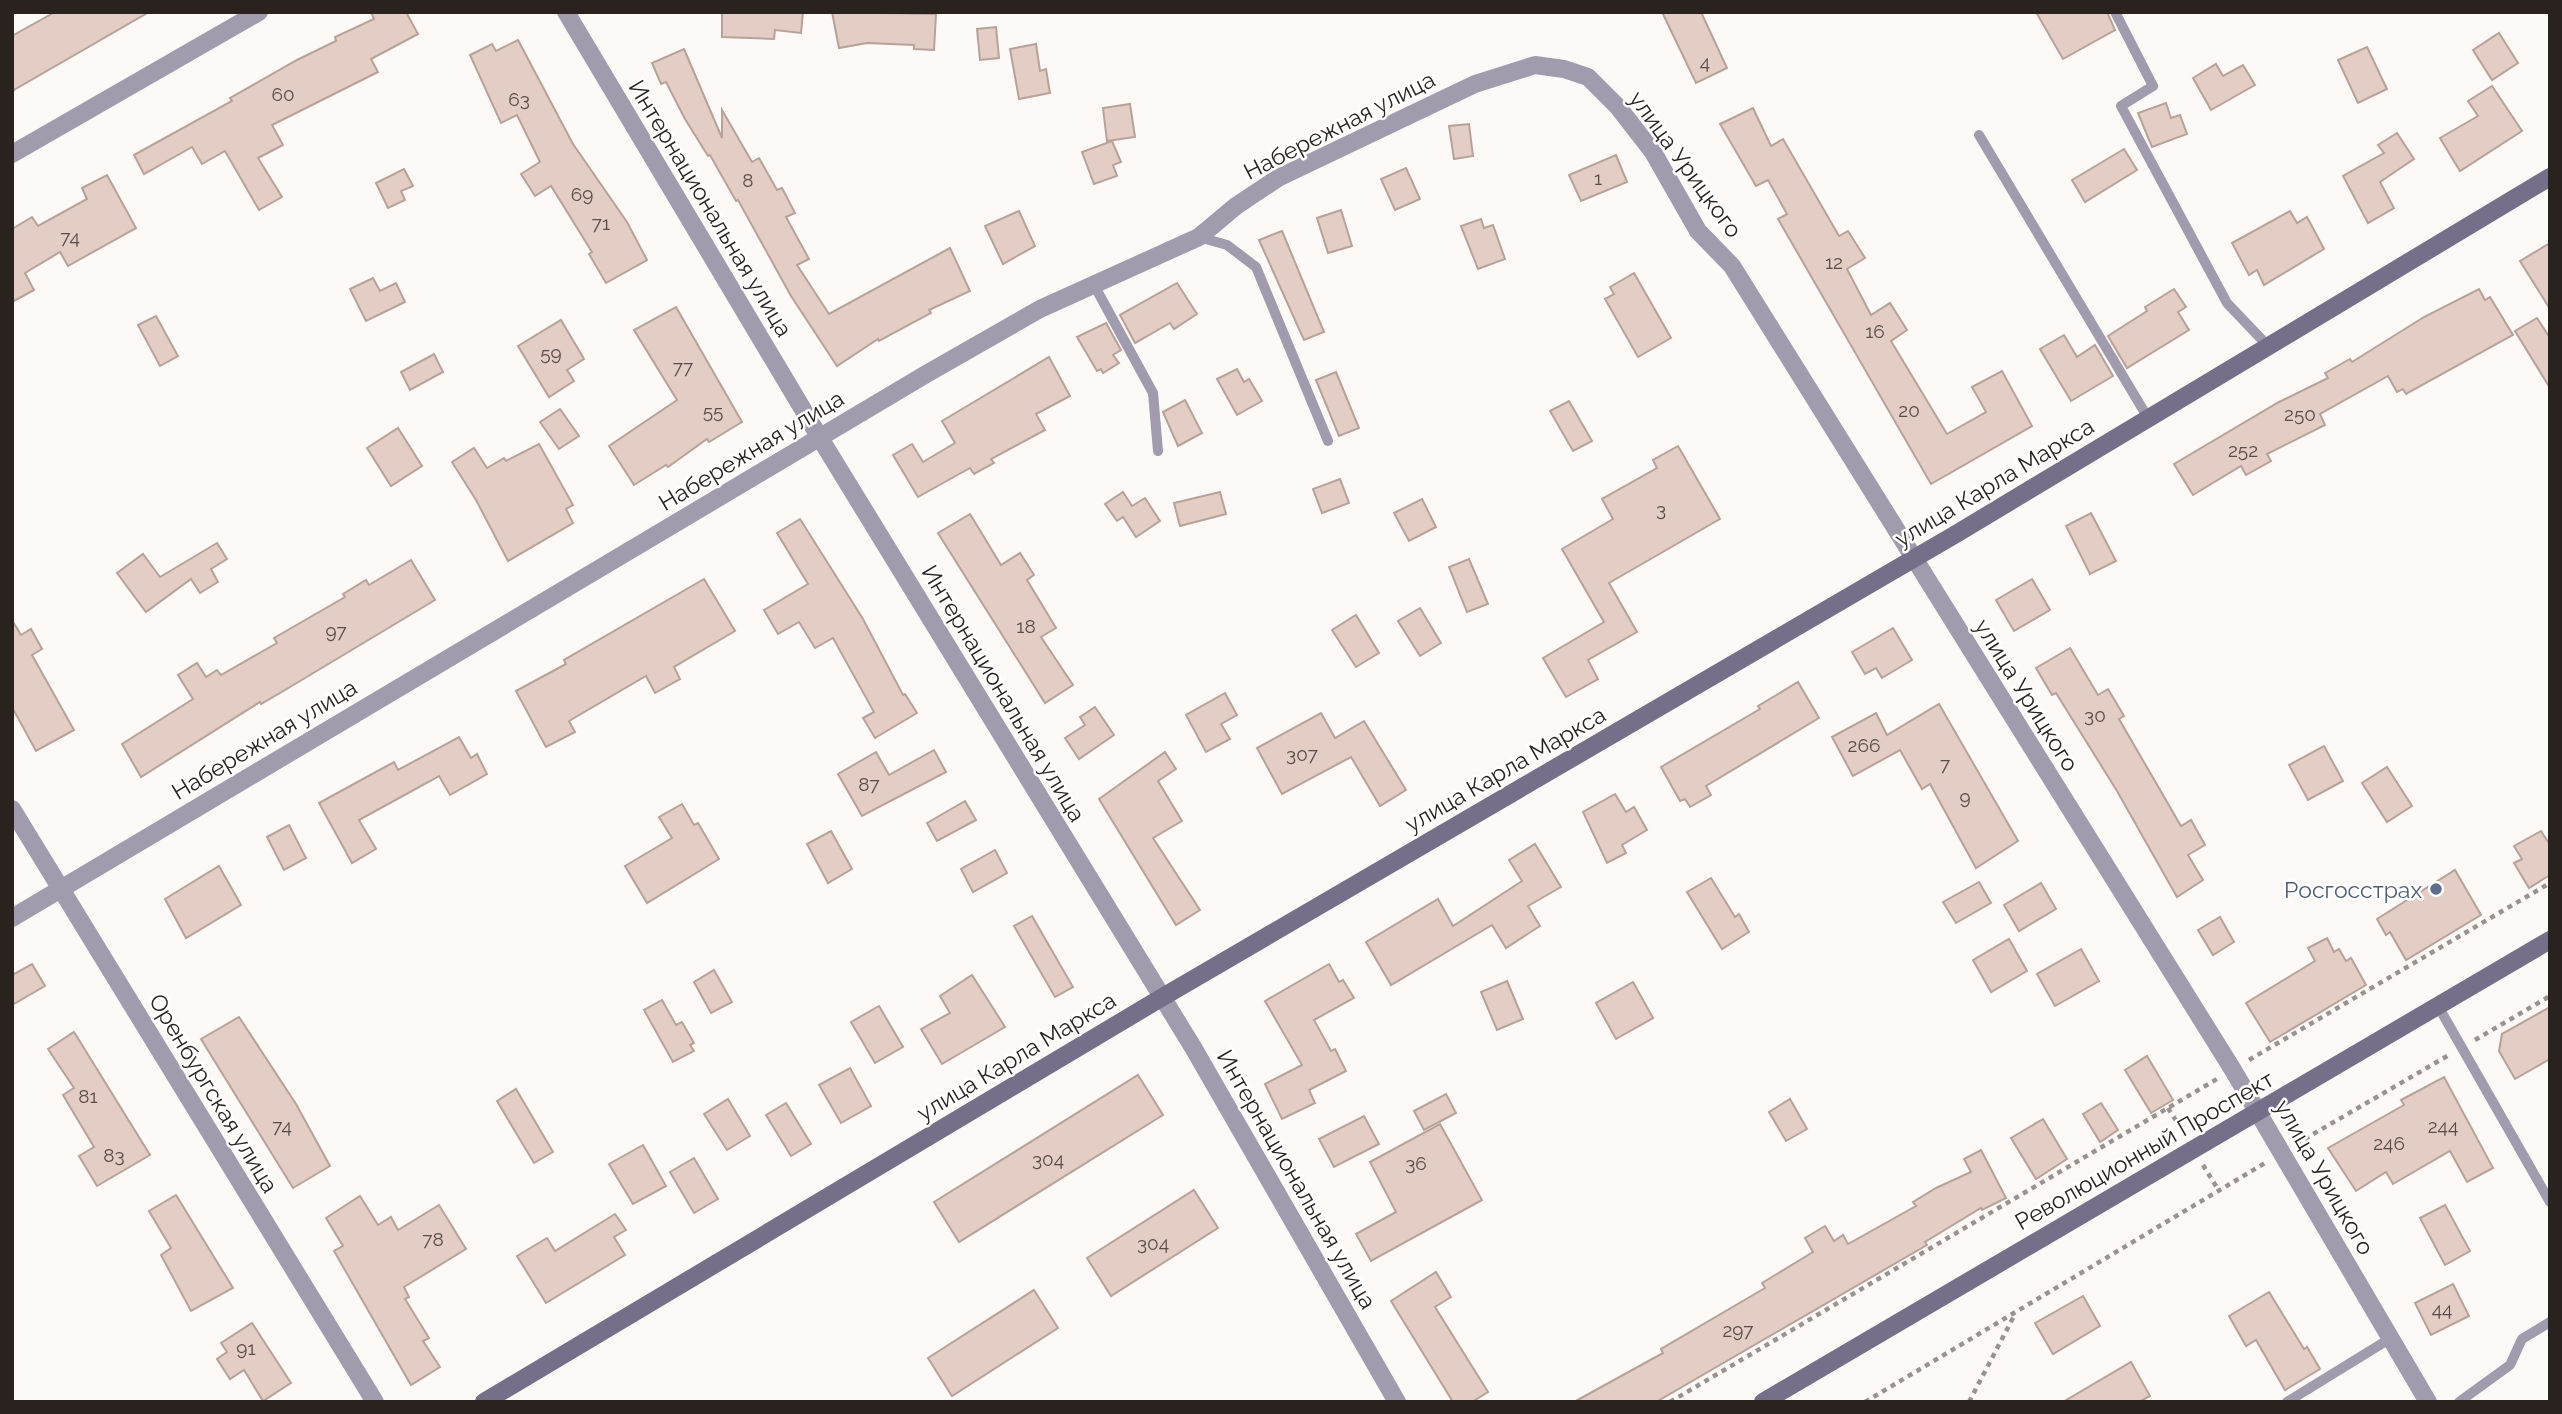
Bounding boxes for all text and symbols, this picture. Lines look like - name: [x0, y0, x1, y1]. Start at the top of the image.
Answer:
- house number: 4: [1700, 51, 1710, 73]
- street label: Набережная улица: [1239, 65, 1439, 185]
- street label: Интернациональная улица: [624, 75, 798, 341]
- house number: 60: [271, 83, 295, 105]
- street label: улица Урицкого: [1624, 86, 1748, 242]
- house number: 63: [508, 88, 530, 110]
- house number: 1: [1594, 167, 1602, 189]
- house number: 8: [742, 169, 754, 191]
- house number: 69: [571, 183, 593, 205]
- house number: 71: [592, 212, 610, 234]
- house number: 74: [60, 226, 80, 248]
- house number: 12: [1825, 251, 1843, 273]
- house number: 16: [1865, 320, 1885, 342]
- house number: 59: [540, 342, 562, 364]
- house number: 77: [673, 356, 693, 378]
- street label: Набережная улица: [654, 384, 848, 516]
- house number: 20: [1898, 399, 1920, 421]
- house number: 55: [703, 400, 723, 422]
- house number: 250: [2284, 403, 2316, 425]
- street label: улица Карла Маркса: [1890, 412, 2098, 552]
- house number: 252: [2228, 439, 2258, 461]
- house number: 3: [1656, 498, 1666, 520]
- street label: Интернациональная улица: [917, 560, 1091, 826]
- street label: улица Урицкого: [1969, 614, 2085, 776]
- house number: 18: [1016, 615, 1036, 637]
- house number: 97: [325, 620, 347, 642]
- street label: Набережная улица: [167, 673, 361, 805]
- street label: улица Карла Маркса: [1400, 701, 1610, 837]
- house number: 30: [2084, 704, 2106, 726]
- house number: 266: [1848, 734, 1880, 756]
- house number: 307: [1286, 743, 1318, 765]
- house number: 7: [1940, 753, 1950, 775]
- house number: 87: [858, 773, 880, 795]
- house number: 9: [1959, 786, 1971, 808]
- place label: Росгосстрах: [2284, 876, 2422, 903]
- marker: Росгосстрах: [2428, 881, 2444, 897]
- street label: улица Карла Маркса: [912, 986, 1120, 1126]
- street label: Оренбургская улица: [144, 989, 284, 1197]
- street label: Интернациональная улица: [1212, 1045, 1382, 1313]
- street label: Революционный Проспект: [2010, 1065, 2278, 1235]
- house number: 81: [78, 1085, 98, 1107]
- street label: улица Урицкого: [2270, 1095, 2380, 1259]
- house number: 74: [272, 1115, 292, 1137]
- house number: 244: [2428, 1115, 2458, 1137]
- house number: 246: [2373, 1132, 2405, 1154]
- house number: 83: [103, 1144, 125, 1166]
- house number: 304: [1032, 1148, 1064, 1170]
- house number: 36: [1405, 1152, 1427, 1174]
- house number: 78: [422, 1228, 444, 1250]
- house number: 304: [1137, 1232, 1169, 1254]
- house number: 44: [2432, 1298, 2452, 1320]
- house number: 297: [1722, 1319, 1754, 1341]
- house number: 91: [236, 1337, 256, 1359]

